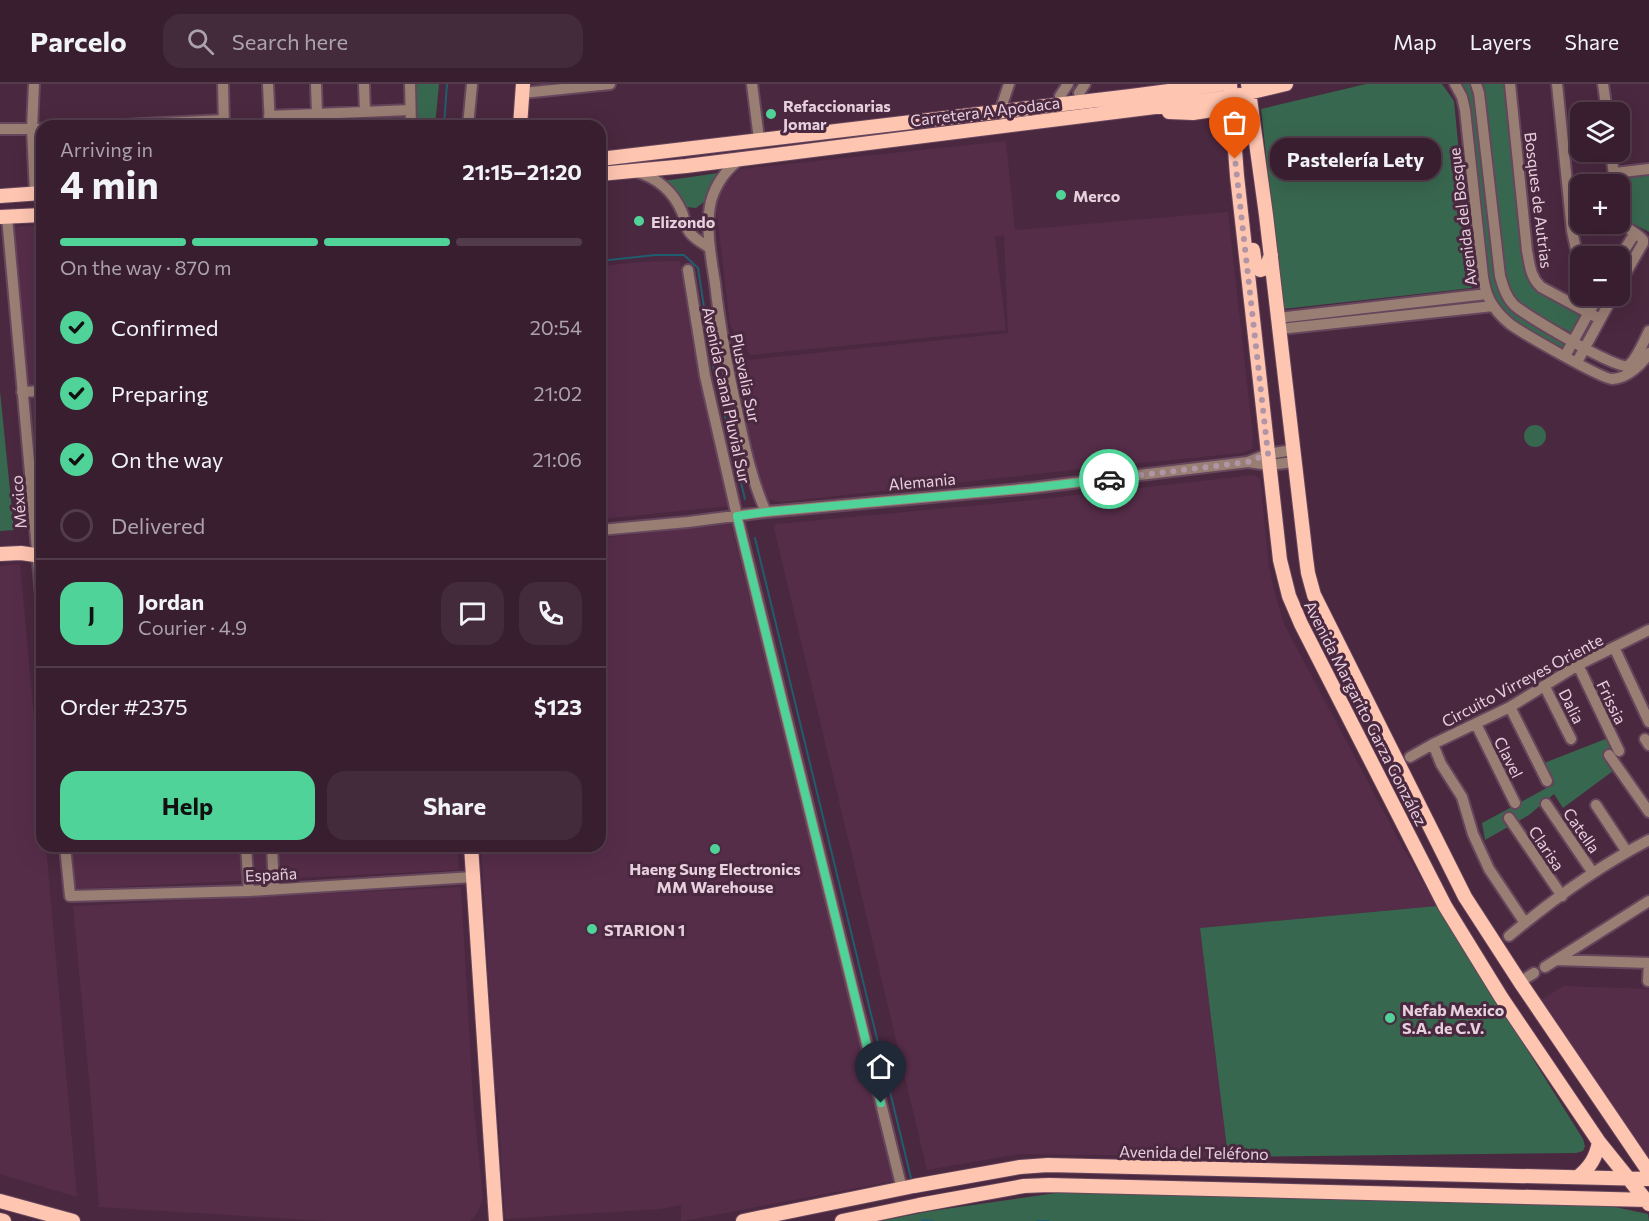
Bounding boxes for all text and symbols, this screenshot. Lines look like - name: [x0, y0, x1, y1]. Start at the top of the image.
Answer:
- search box: [163, 14, 583, 68]
- text: Parcelo: [30, 24, 127, 58]
- icon: search: [184, 25, 217, 58]
- text: Search here: [232, 28, 348, 55]
- text: Map: [1393, 29, 1437, 54]
- text: Layers: [1470, 29, 1532, 54]
- text: Share: [1565, 29, 1619, 54]
- street label: Carretera A Apodaca: [909, 92, 1061, 130]
- place label: Refaccionarias Jomar: [783, 96, 891, 133]
- pin: [1209, 97, 1260, 159]
- map controls: [1570, 102, 1630, 306]
- button: layers: [1570, 102, 1630, 162]
- icon: bag: [1218, 106, 1251, 139]
- marker: Refaccionarias Jomar: [764, 107, 778, 121]
- street label: Bosques de Autrias: [1521, 131, 1557, 269]
- text: Arriving in: [60, 137, 153, 161]
- callout: Pastelería Lety: [1271, 138, 1442, 180]
- text: Pastelería Lety: [1287, 147, 1424, 171]
- street label: Avenida del Bosque: [1444, 147, 1480, 287]
- text: 21:15–21:20: [462, 158, 582, 185]
- text: 4 min: [60, 159, 159, 207]
- button: +: [1570, 174, 1630, 234]
- place label: Merco: [1073, 186, 1121, 205]
- marker: Merco: [1054, 188, 1068, 202]
- place label: Elizondo: [651, 212, 716, 231]
- marker: Elizondo: [632, 214, 646, 228]
- button: −: [1570, 246, 1630, 306]
- text: On the way · 870 m: [60, 255, 231, 279]
- street label: Avenida Canal Pluvial Sur: [699, 305, 755, 486]
- icon: check: [60, 311, 93, 344]
- text: Confirmed: [111, 314, 218, 341]
- text: 20:54: [530, 315, 582, 339]
- street label: Plusvalia Sur: [727, 332, 765, 425]
- icon: check: [60, 377, 93, 410]
- text: Preparing: [111, 380, 208, 407]
- text: 21:02: [534, 381, 582, 405]
- icon: check: [60, 443, 93, 476]
- text: On the way: [111, 446, 223, 473]
- text: 21:06: [532, 447, 582, 471]
- courier: [1079, 449, 1139, 509]
- icon: car: [1093, 463, 1126, 496]
- street label: Alemania: [888, 469, 956, 493]
- street label: México: [6, 474, 30, 530]
- text: Delivered: [111, 512, 205, 539]
- button: chat: [441, 582, 504, 645]
- button: phone: [519, 582, 582, 645]
- text: Jordan: [138, 588, 204, 615]
- street label: Avenida Margarito Garza González: [1301, 597, 1431, 829]
- text: J: [88, 600, 95, 627]
- text: Courier · 4.9: [138, 615, 247, 639]
- street label: Circuito Virreyes Oriente: [1438, 629, 1606, 731]
- street label: Frissia: [1593, 677, 1631, 727]
- street label: Dalia: [1555, 685, 1589, 727]
- text: Order #2375: [60, 693, 188, 720]
- text: $123: [534, 693, 582, 720]
- street label: Clavel: [1491, 733, 1527, 781]
- button: Help: [60, 771, 315, 840]
- button: Share: [327, 771, 582, 840]
- street label: Catella: [1560, 804, 1604, 856]
- street label: Clarisa: [1525, 822, 1569, 874]
- marker: Haeng Sung Electronics MM Warehouse: [708, 842, 722, 856]
- place label: Haeng Sung Electronics MM Warehouse: [629, 859, 801, 896]
- street label: España: [244, 863, 298, 885]
- place label: STARION 1: [604, 920, 685, 939]
- marker: STARION 1: [585, 922, 599, 936]
- place label: Nefab Mexico S.A. de C.V.: [1402, 1000, 1505, 1037]
- marker: Nefab Mexico S.A. de C.V.: [1383, 1011, 1397, 1025]
- pin: [855, 1041, 906, 1103]
- icon: home: [864, 1050, 897, 1083]
- street label: Avenida del Teléfono: [1119, 1141, 1269, 1163]

